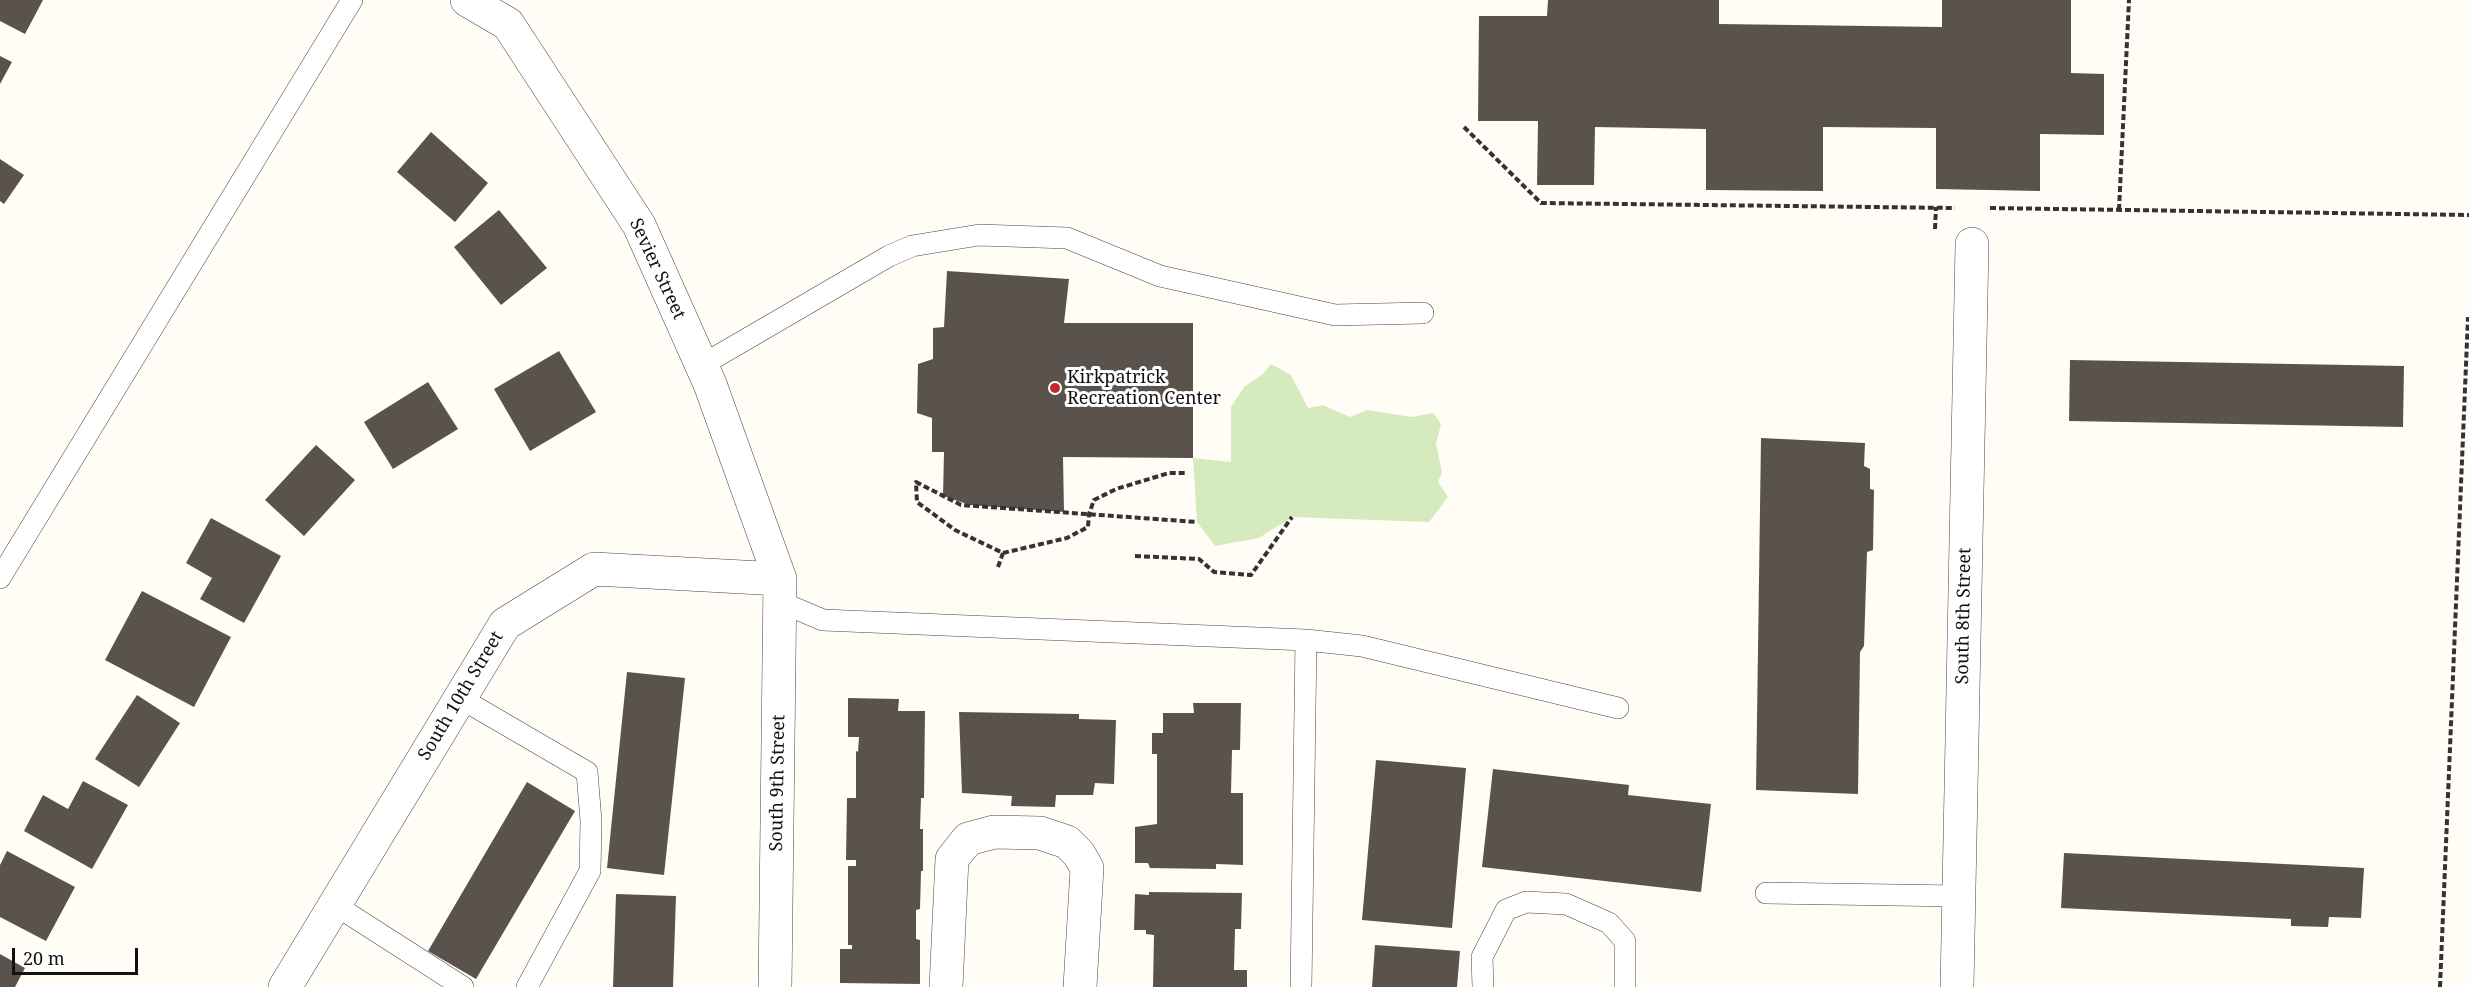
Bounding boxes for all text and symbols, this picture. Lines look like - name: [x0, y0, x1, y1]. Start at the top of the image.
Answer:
- street label: Sevier Street: [624, 215, 690, 323]
- place label: Kirkpatrick Recreation Center: [1067, 367, 1221, 410]
- marker: Kirkpatrick Recreation Center: [1048, 381, 1062, 395]
- street label: South 8th Street: [1952, 547, 1976, 685]
- street label: South 10th Street: [414, 628, 508, 764]
- street label: South 9th Street: [766, 714, 790, 852]
- scale bar: [15, 936, 141, 974]
- text: 20 m: [23, 946, 65, 970]

